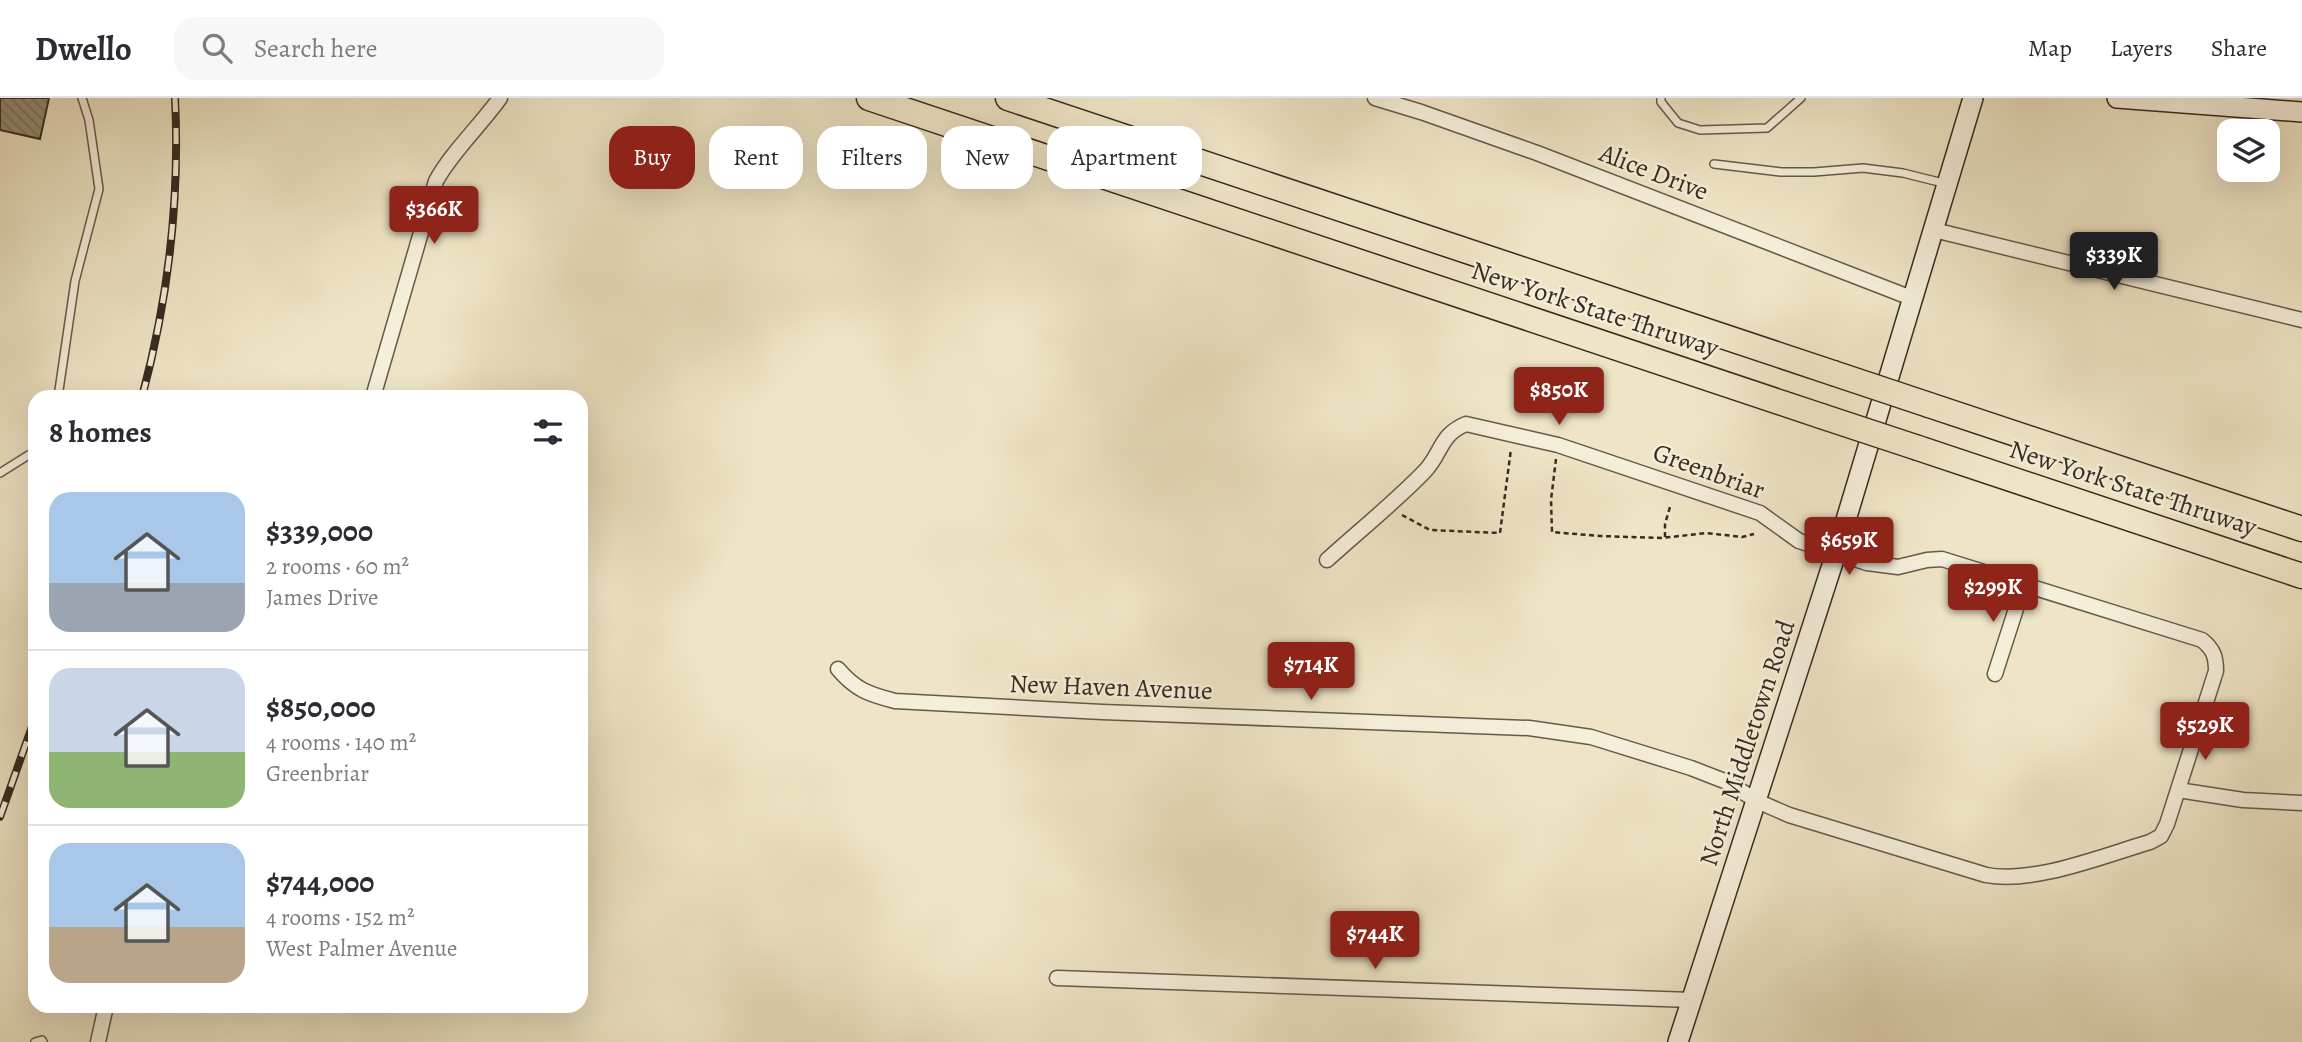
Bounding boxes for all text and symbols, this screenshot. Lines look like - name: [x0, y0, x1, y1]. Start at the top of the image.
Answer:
- search box: [174, 17, 664, 80]
- text: Dwello: [35, 26, 132, 71]
- icon: search: [198, 29, 236, 67]
- text: Search here: [254, 31, 377, 66]
- text: Map: [2028, 32, 2072, 64]
- text: Layers: [2110, 32, 2173, 64]
- text: Share: [2211, 32, 2267, 64]
- map controls: [2217, 119, 2280, 182]
- button: layers: [2217, 119, 2280, 182]
- chip: Buy: [609, 126, 695, 189]
- chip: Rent: [709, 126, 803, 189]
- chip: Filters: [817, 126, 927, 189]
- chip: New: [941, 126, 1033, 189]
- chip: Apartment: [1047, 126, 1202, 189]
- street label: Alice Drive: [1594, 135, 1714, 209]
- pin: $366K: [385, 186, 483, 246]
- text: $366K: [405, 193, 463, 224]
- pin: $339K: [2065, 232, 2163, 292]
- text: $339K: [2086, 239, 2142, 270]
- street label: New York State Thruway: [1467, 252, 1723, 366]
- pin: $850K: [1510, 368, 1608, 427]
- text: $850K: [1530, 374, 1588, 405]
- text: 8 homes: [49, 412, 152, 452]
- icon: filters: [529, 413, 567, 451]
- street label: New York State Thruway: [2005, 431, 2261, 545]
- street label: Greenbriar: [1648, 435, 1770, 507]
- text: $339,000: [266, 511, 373, 551]
- pin: $659K: [1800, 518, 1898, 577]
- icon: home: [105, 520, 189, 604]
- text: $659K: [1820, 524, 1878, 555]
- text: 2 rooms · 60 m²: [266, 551, 409, 582]
- pin: $299K: [1944, 564, 2042, 624]
- text: $299K: [1964, 571, 2022, 602]
- text: James Drive: [266, 582, 378, 613]
- street label: North Middletown Road: [1691, 616, 1803, 870]
- pin: $714K: [1262, 642, 1360, 702]
- text: $714K: [1284, 649, 1338, 680]
- street label: New Haven Avenue: [1009, 666, 1213, 708]
- text: $850,000: [266, 687, 376, 727]
- icon: home: [105, 696, 189, 780]
- pin: $529K: [2156, 702, 2254, 762]
- text: $529K: [2176, 709, 2234, 740]
- text: 4 rooms · 140 m²: [266, 727, 416, 758]
- text: Greenbriar: [266, 758, 369, 789]
- text: $744,000: [266, 862, 374, 902]
- icon: home: [105, 871, 189, 955]
- text: 4 rooms · 152 m²: [266, 902, 414, 933]
- pin: $744K: [1326, 912, 1424, 971]
- text: $744K: [1346, 918, 1404, 949]
- text: West Palmer Avenue: [266, 933, 457, 964]

